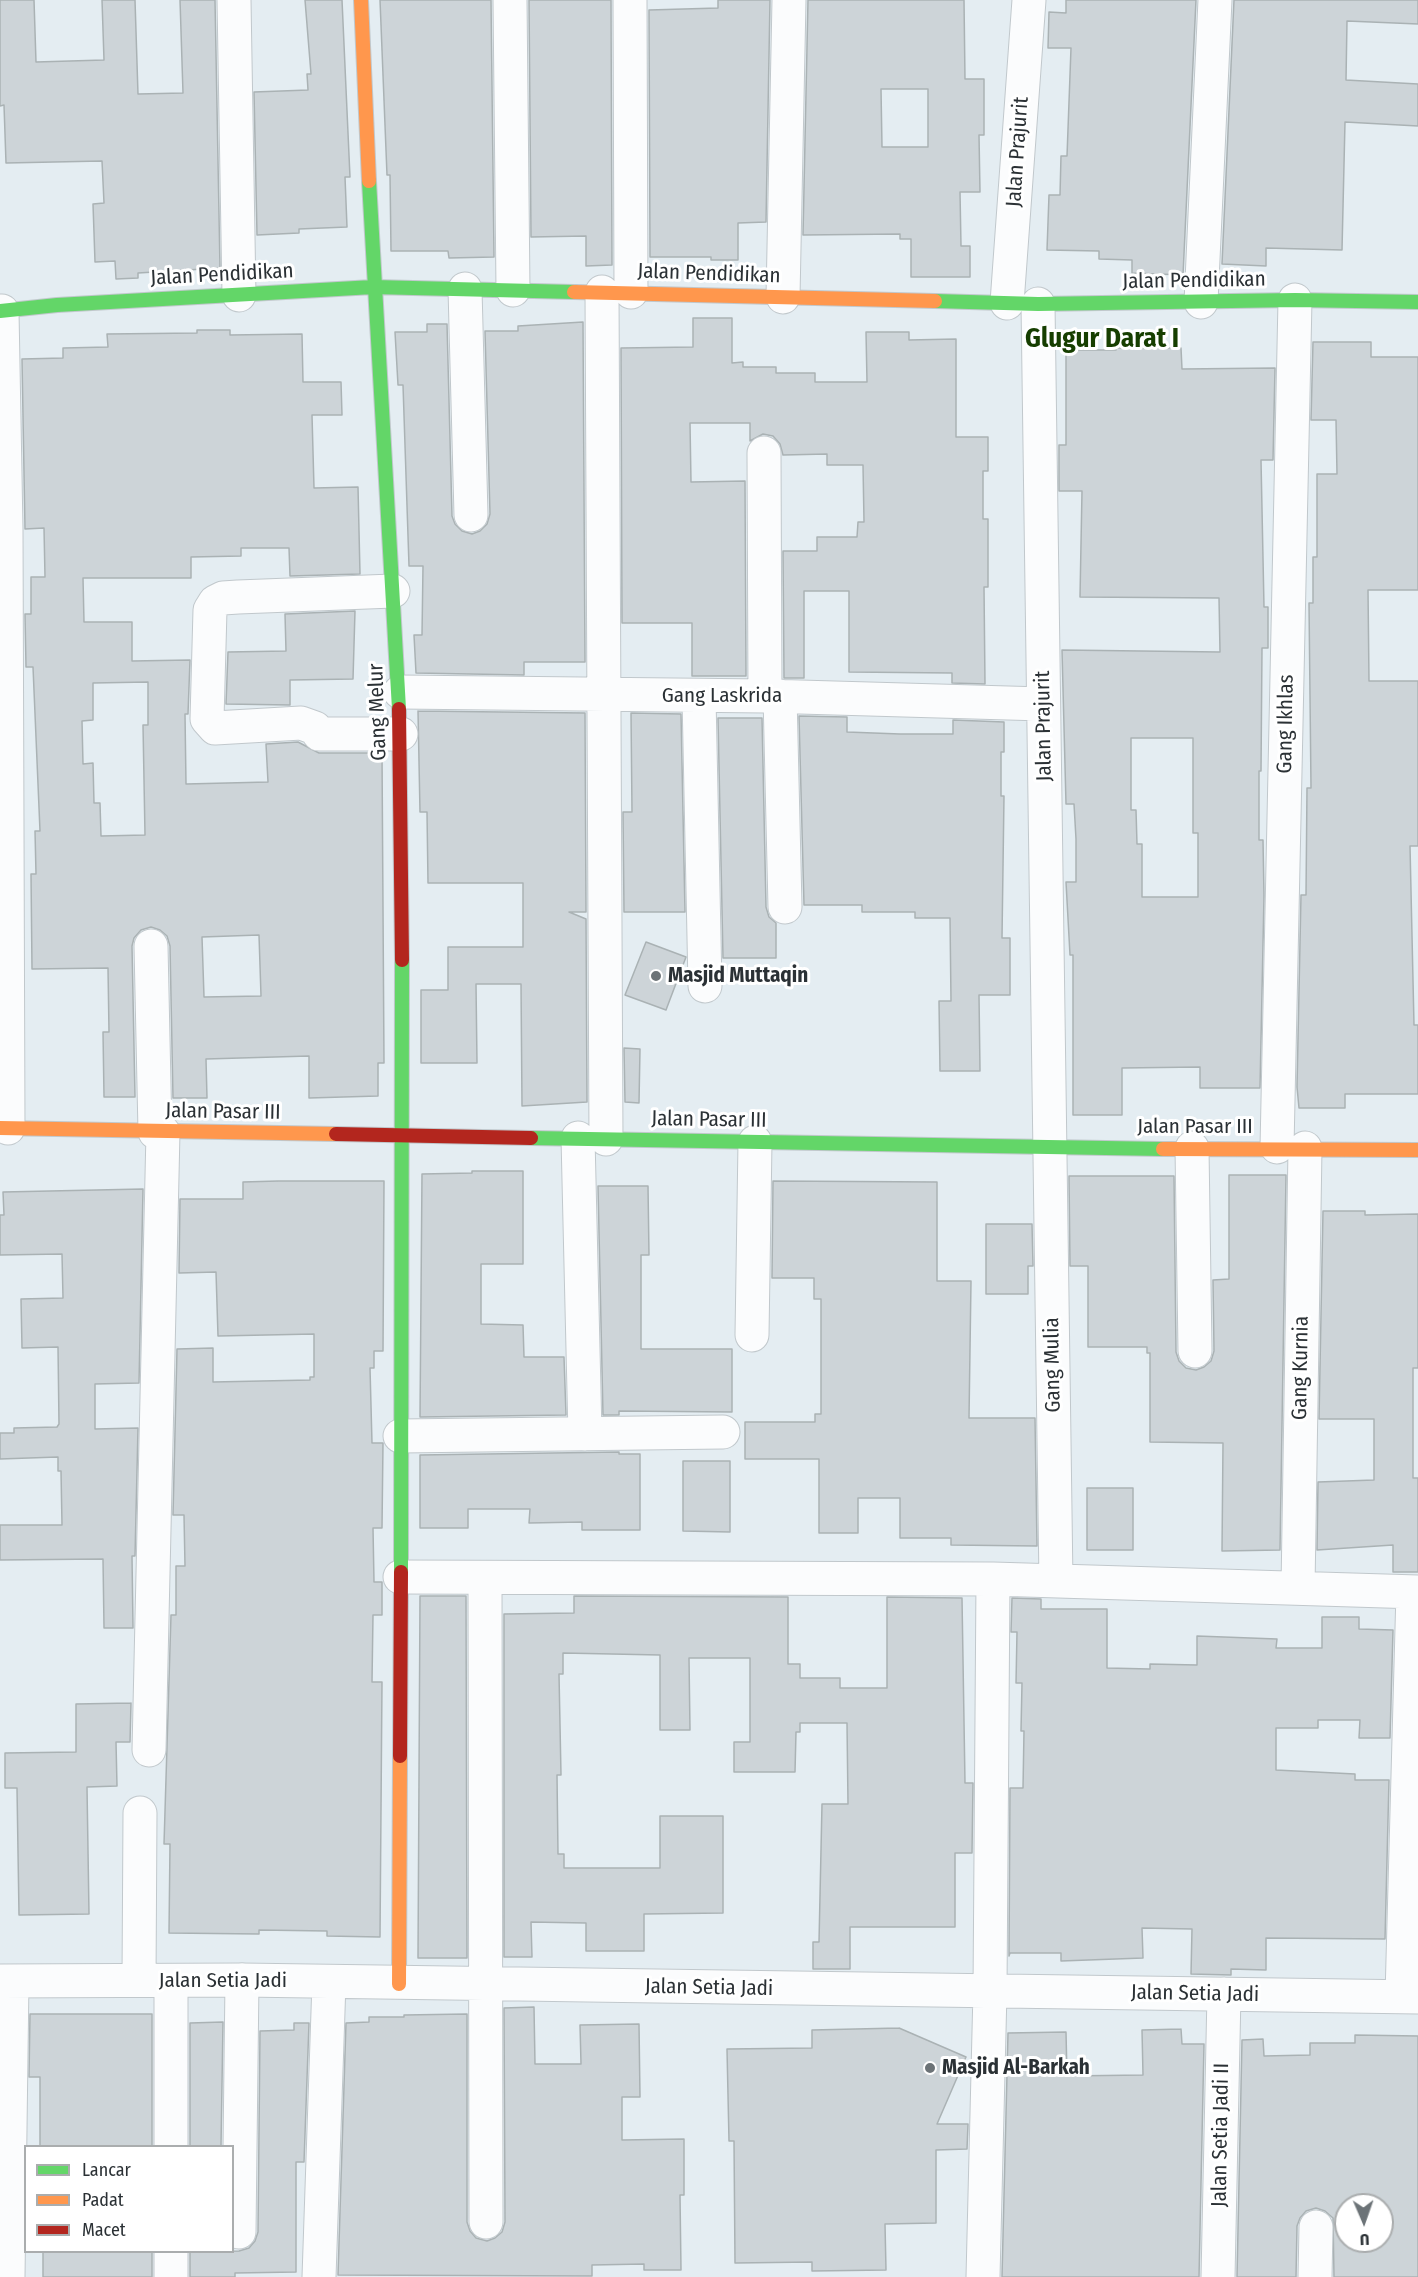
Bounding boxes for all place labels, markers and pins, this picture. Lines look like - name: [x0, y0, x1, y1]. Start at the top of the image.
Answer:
- place label: Masjid Muttaqin: [668, 963, 808, 989]
- marker: Masjid Muttaqin: [649, 969, 663, 983]
- place label: Masjid Al-Barkah: [942, 2055, 1090, 2081]
- marker: Masjid Al-Barkah: [923, 2061, 937, 2075]

